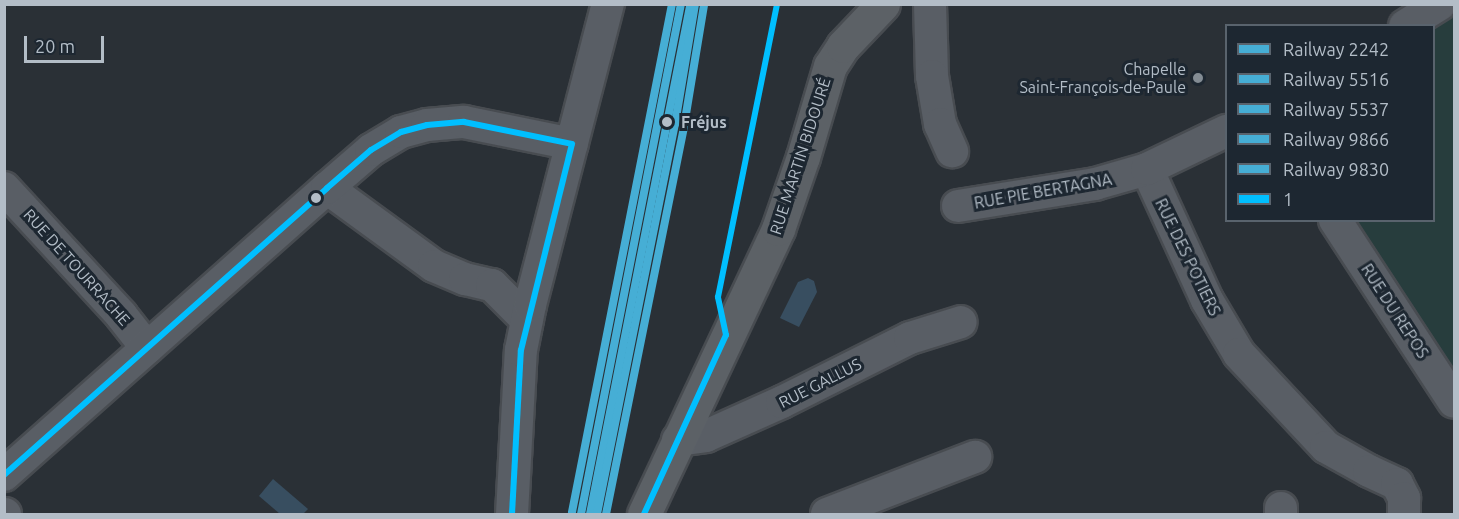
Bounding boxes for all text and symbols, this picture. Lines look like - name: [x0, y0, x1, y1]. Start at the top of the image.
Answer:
- scale bar: [27, 24, 106, 62]
- legend: [1225, 24, 1435, 222]
- text: 20 m: [35, 36, 75, 56]
- text: Railway 2242: [1283, 39, 1389, 59]
- place label: Chapelle Saint-François-de-Paule: [1019, 59, 1186, 97]
- text: Railway 5516: [1283, 69, 1389, 89]
- marker: Chapelle Saint-François-de-Paule: [1191, 71, 1205, 85]
- street label: RUE MARTIN BIDOURÉ: [766, 75, 834, 237]
- text: Railway 5537: [1283, 99, 1389, 119]
- place label: Fréjus: [681, 112, 727, 132]
- marker: Fréjus: [658, 113, 676, 131]
- text: Railway 9866: [1283, 129, 1389, 149]
- text: Railway 9830: [1283, 159, 1389, 179]
- street label: RUE PIE BERTAGNA: [973, 169, 1113, 213]
- text: 1: [1283, 189, 1293, 209]
- unlabelled marker: [310, 192, 322, 204]
- street label: RUE DES POTIERS: [1151, 195, 1225, 319]
- street label: RUE DE TOURRACHE: [20, 205, 134, 329]
- street label: RUE DU REPOS: [1357, 260, 1433, 362]
- street label: RUE GALLUS: [776, 354, 864, 412]

